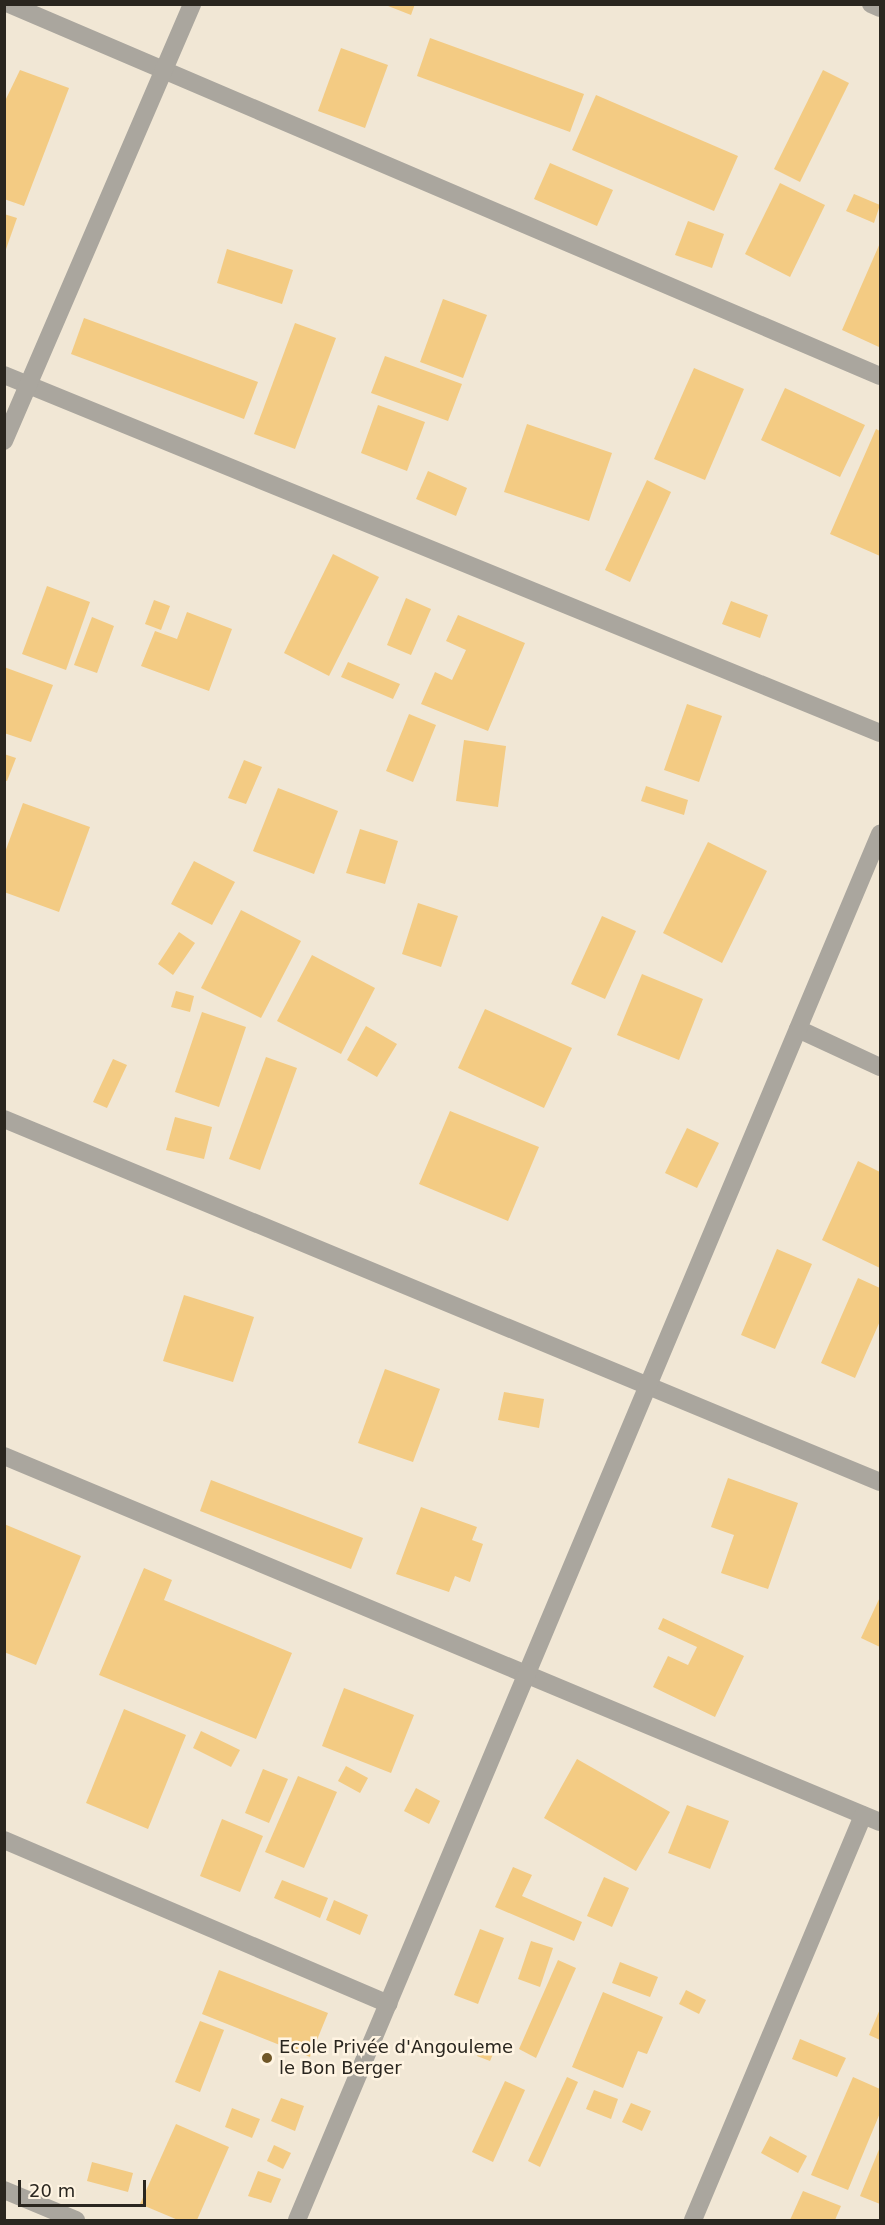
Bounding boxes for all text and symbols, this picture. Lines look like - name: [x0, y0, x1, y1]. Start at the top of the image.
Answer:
- place label: Ecole Privée d'Angouleme le Bon Berger: [279, 2037, 513, 2080]
- marker: Ecole Privée d'Angouleme le Bon Berger: [260, 2051, 274, 2065]
- scale bar: [21, 2168, 148, 2206]
- text: 20 m: [29, 2180, 75, 2201]

